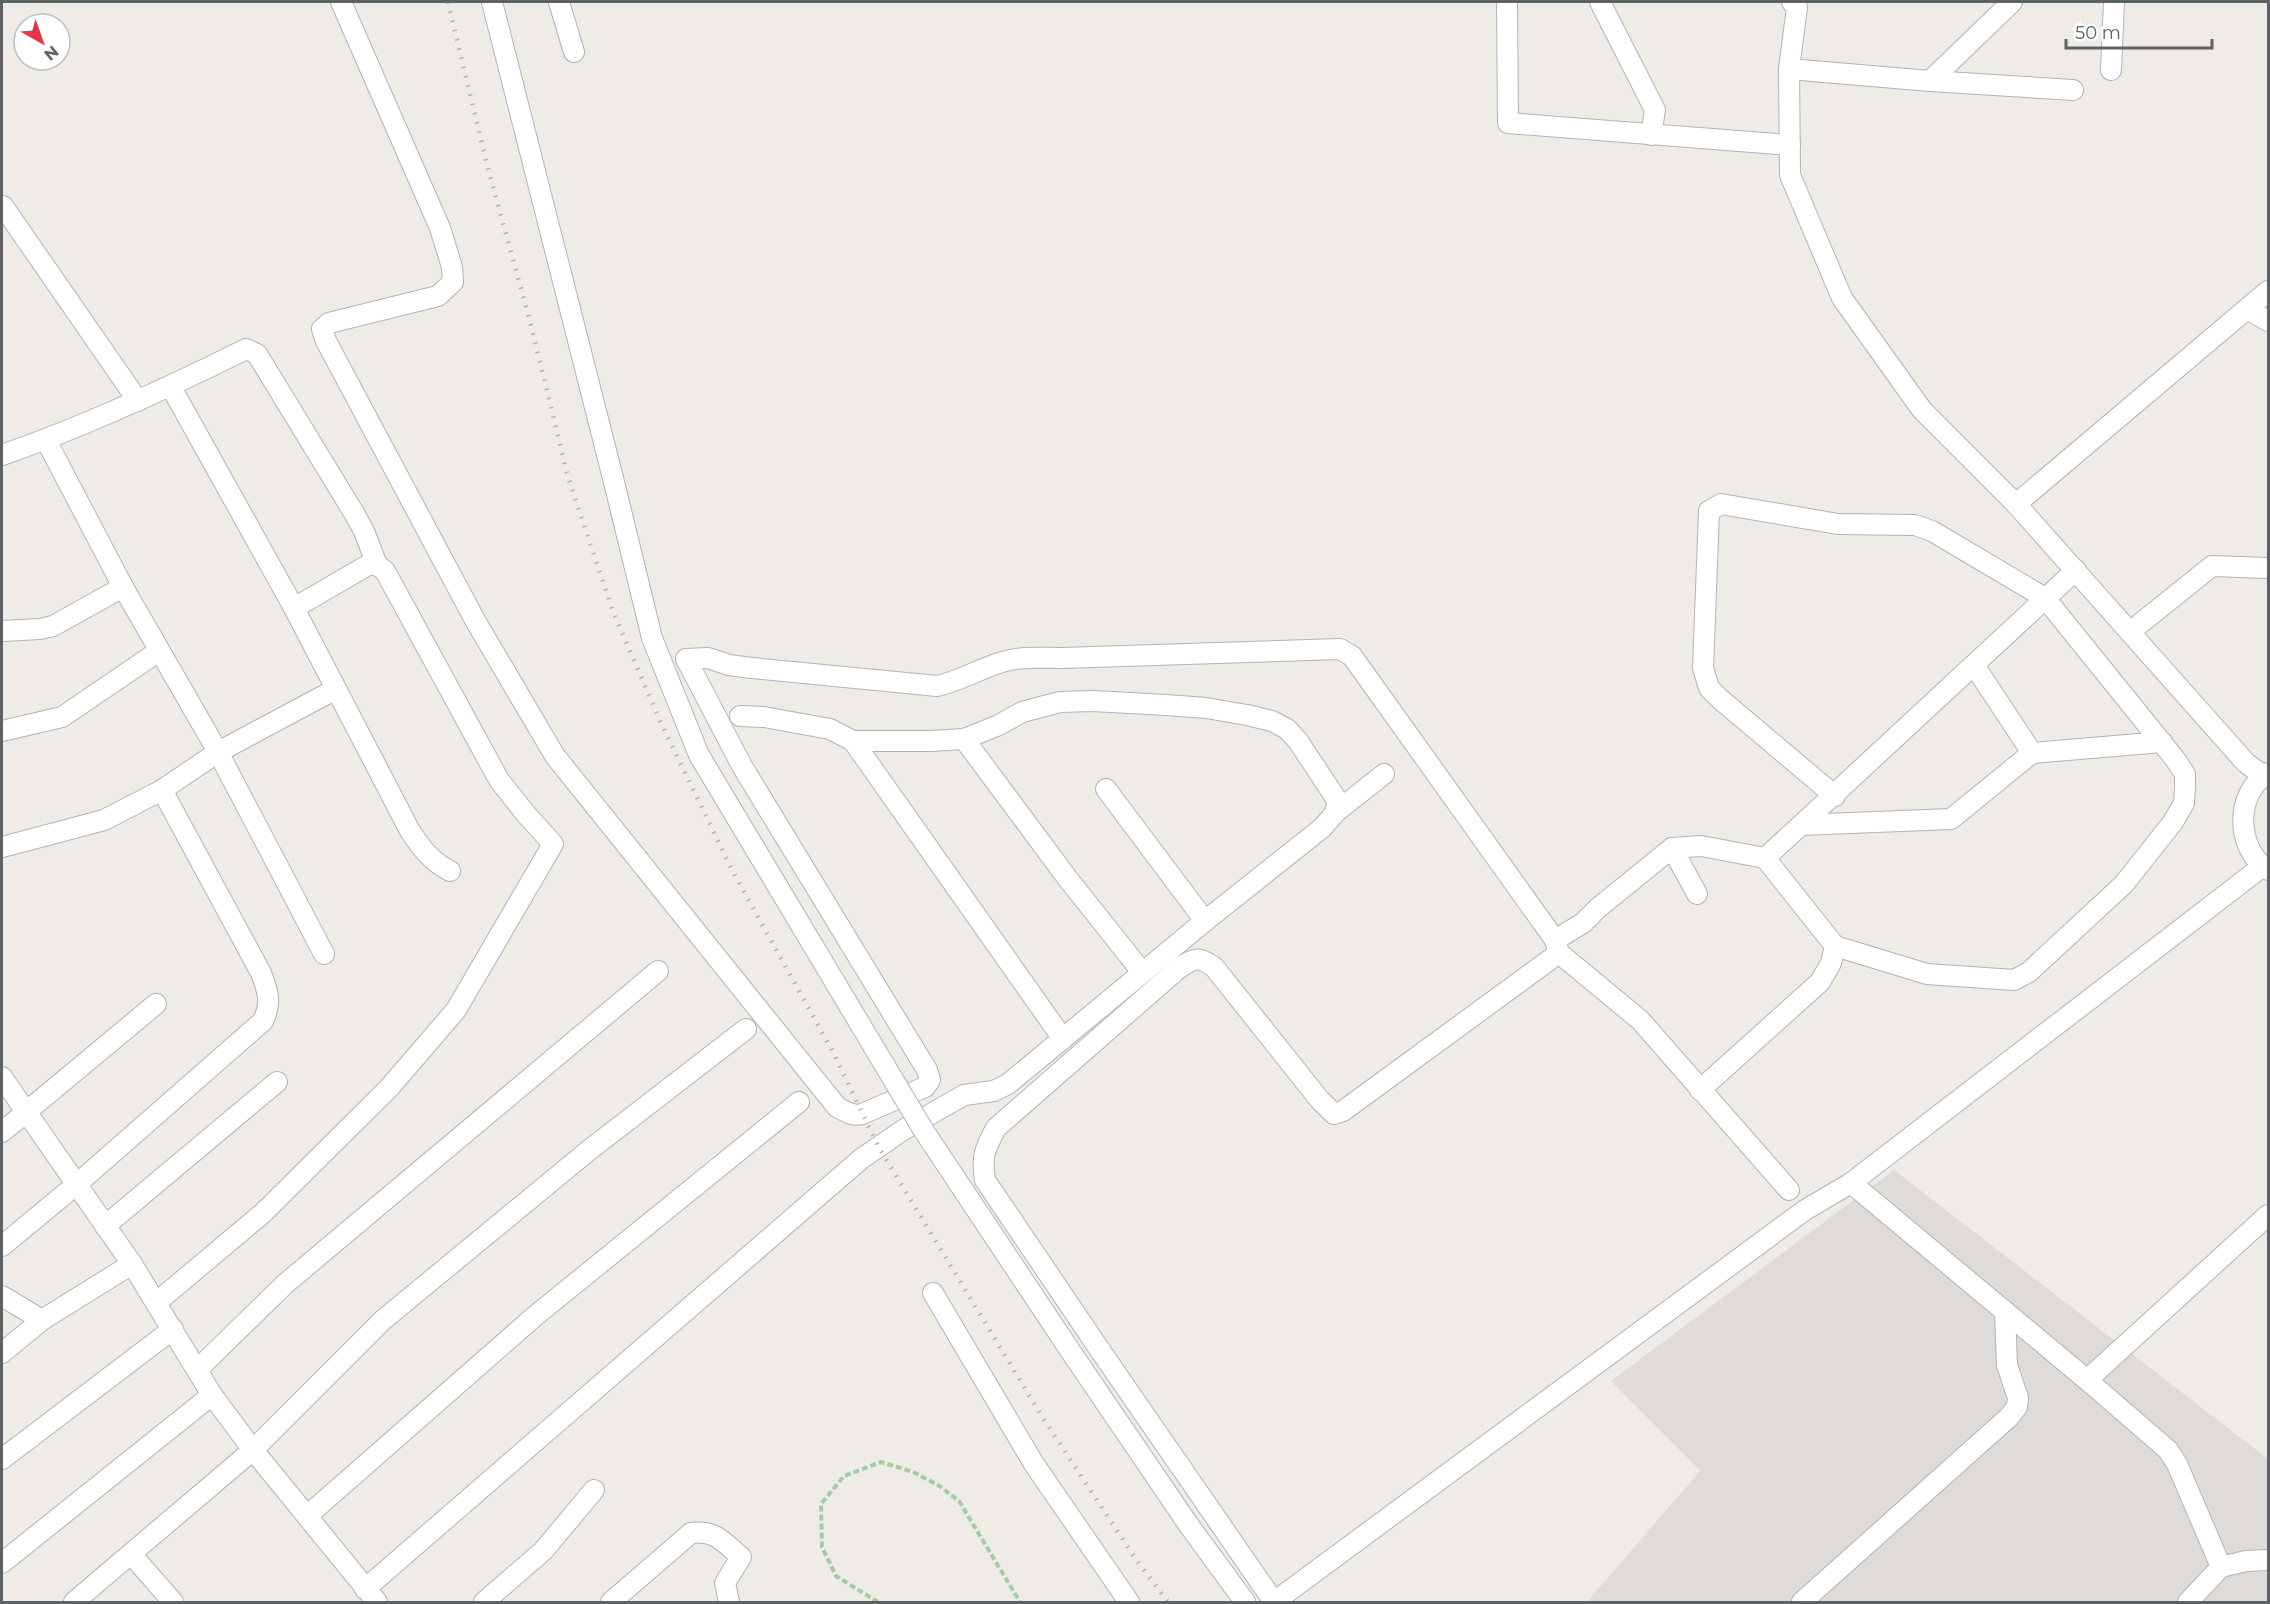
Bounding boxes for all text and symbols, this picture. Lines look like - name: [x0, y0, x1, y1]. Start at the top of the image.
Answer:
- north arrow: [12, 12, 72, 72]
- scale bar: [2066, 12, 2212, 50]
- text: 50 m: [2075, 22, 2121, 44]
- text: N: [40, 42, 62, 65]

